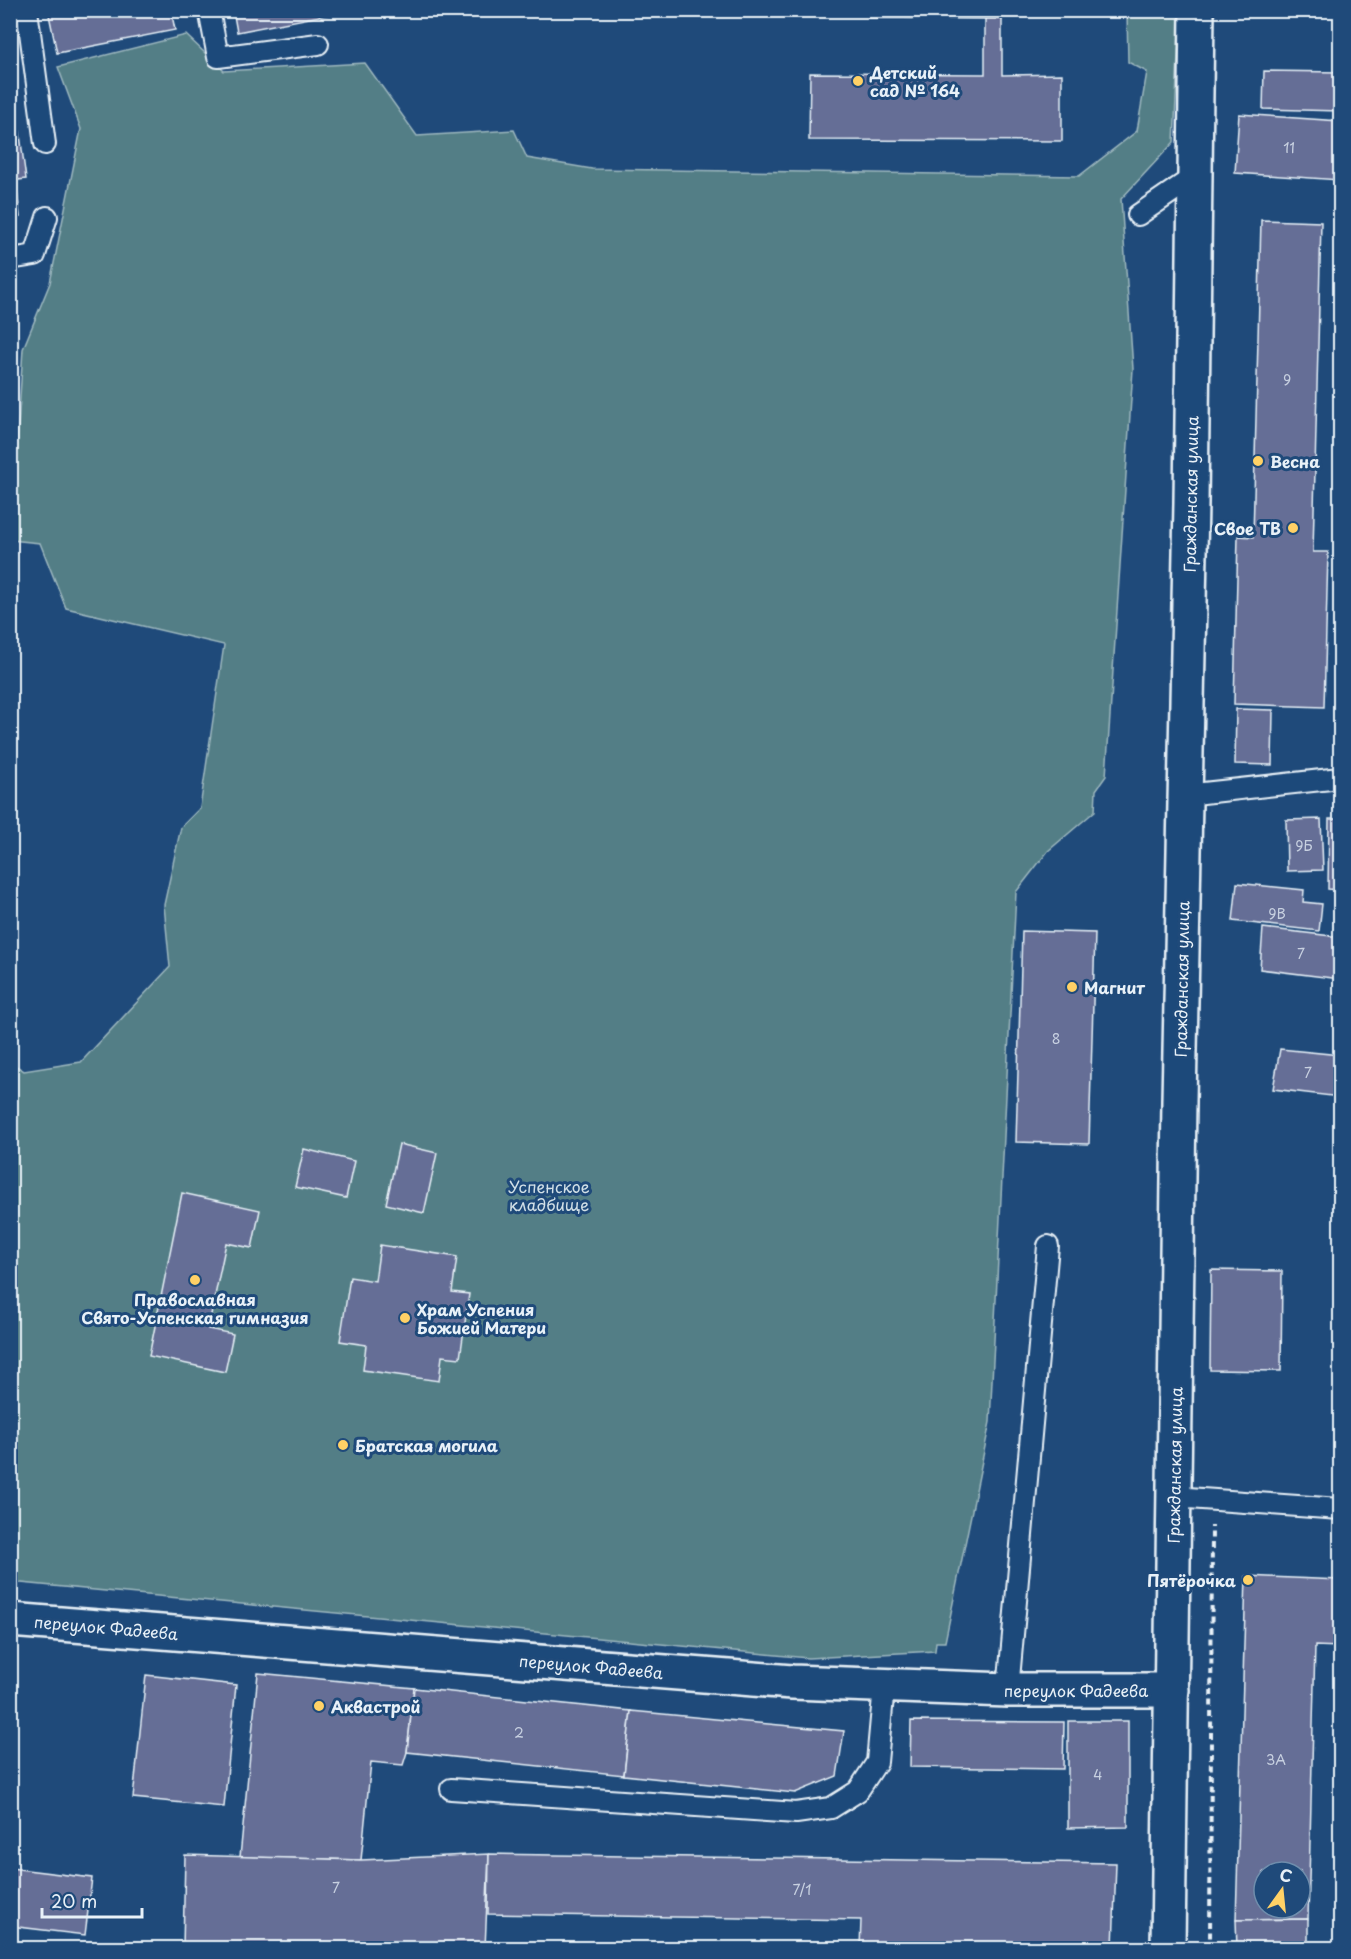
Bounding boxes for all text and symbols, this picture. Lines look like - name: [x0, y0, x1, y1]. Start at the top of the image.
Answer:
- place label: Детский сад № 164: [869, 60, 960, 102]
- marker: Детский сад № 164: [851, 74, 865, 88]
- house number: 11: [1283, 137, 1295, 158]
- house number: 9: [1283, 369, 1291, 390]
- street label: Гражданская улица: [1177, 416, 1203, 572]
- place label: Весна: [1270, 449, 1320, 473]
- marker: Весна: [1251, 454, 1265, 468]
- place label: Свое ТВ: [1214, 516, 1281, 540]
- marker: Свое ТВ: [1286, 521, 1300, 535]
- house number: 9Б: [1295, 835, 1313, 856]
- street label: Гражданская улица: [1168, 901, 1194, 1057]
- house number: 9В: [1268, 903, 1286, 924]
- house number: 7: [1297, 943, 1305, 964]
- place label: Магнит: [1084, 975, 1146, 999]
- marker: Магнит: [1065, 980, 1079, 994]
- house number: 8: [1052, 1028, 1060, 1049]
- house number: 7: [1304, 1062, 1312, 1083]
- park label: Успенское кладбище: [508, 1174, 590, 1216]
- marker: Православная Свято-Успенская гимназия: [188, 1273, 202, 1287]
- place label: Православная Свято-Успенская гимназия: [81, 1287, 309, 1329]
- place label: Храм Успения Божией Матери: [417, 1297, 546, 1339]
- marker: Храм Успения Божией Матери: [398, 1311, 412, 1325]
- street label: Гражданская улица: [1161, 1387, 1187, 1543]
- place label: Братская могила: [355, 1433, 498, 1457]
- marker: Братская могила: [336, 1438, 350, 1452]
- place label: Пятёрочка: [1147, 1568, 1236, 1592]
- marker: Пятёрочка: [1241, 1573, 1255, 1587]
- street label: переулок Фадеева: [33, 1609, 179, 1645]
- street label: переулок Фадеева: [518, 1648, 664, 1684]
- street label: переулок Фадеева: [1004, 1678, 1148, 1702]
- place label: Аквастрой: [331, 1694, 420, 1718]
- marker: Аквастрой: [312, 1699, 326, 1713]
- house number: 2: [514, 1722, 524, 1743]
- house number: 3А: [1266, 1749, 1286, 1770]
- house number: 4: [1093, 1764, 1103, 1785]
- north arrow: [1252, 1860, 1312, 1920]
- text: С: [1277, 1861, 1295, 1888]
- house number: 7: [332, 1877, 340, 1898]
- house number: 7/1: [792, 1879, 812, 1900]
- scale bar: [42, 1881, 142, 1919]
- text: 20 m: [51, 1887, 97, 1914]

